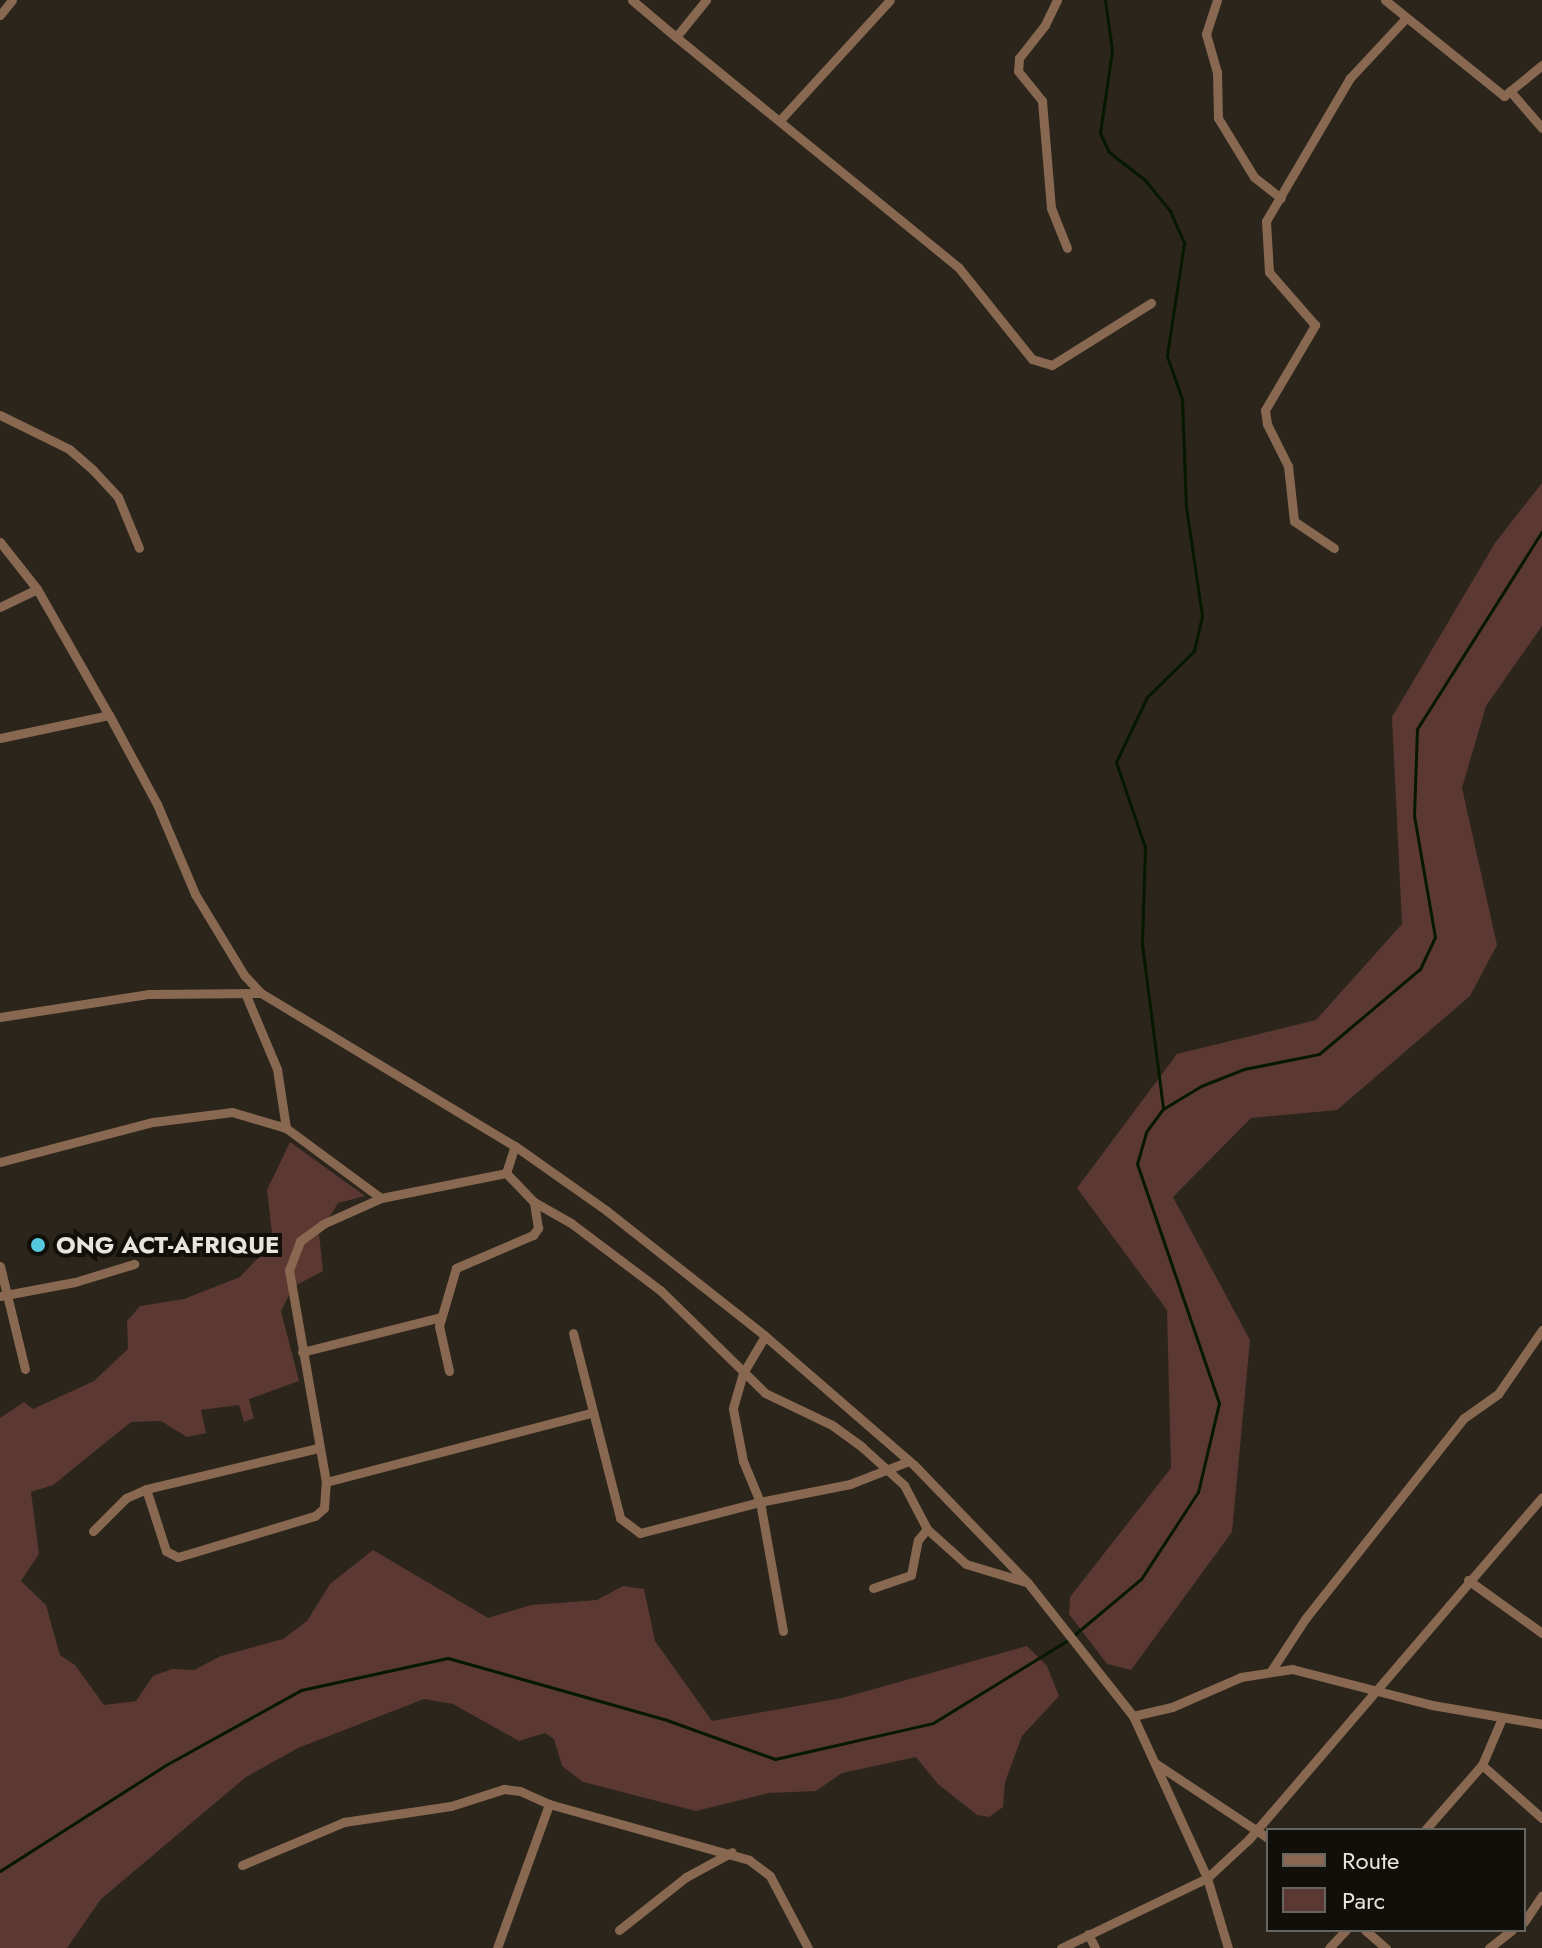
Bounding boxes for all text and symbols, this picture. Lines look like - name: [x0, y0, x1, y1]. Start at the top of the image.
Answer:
- place label: ONG ACT-AFRIQUE: [56, 1231, 279, 1259]
- marker: ONG ACT-AFRIQUE: [27, 1234, 49, 1256]
- legend: [1266, 1828, 1526, 1932]
- text: Route: [1342, 1843, 1399, 1878]
- text: Parc: [1342, 1883, 1385, 1918]

